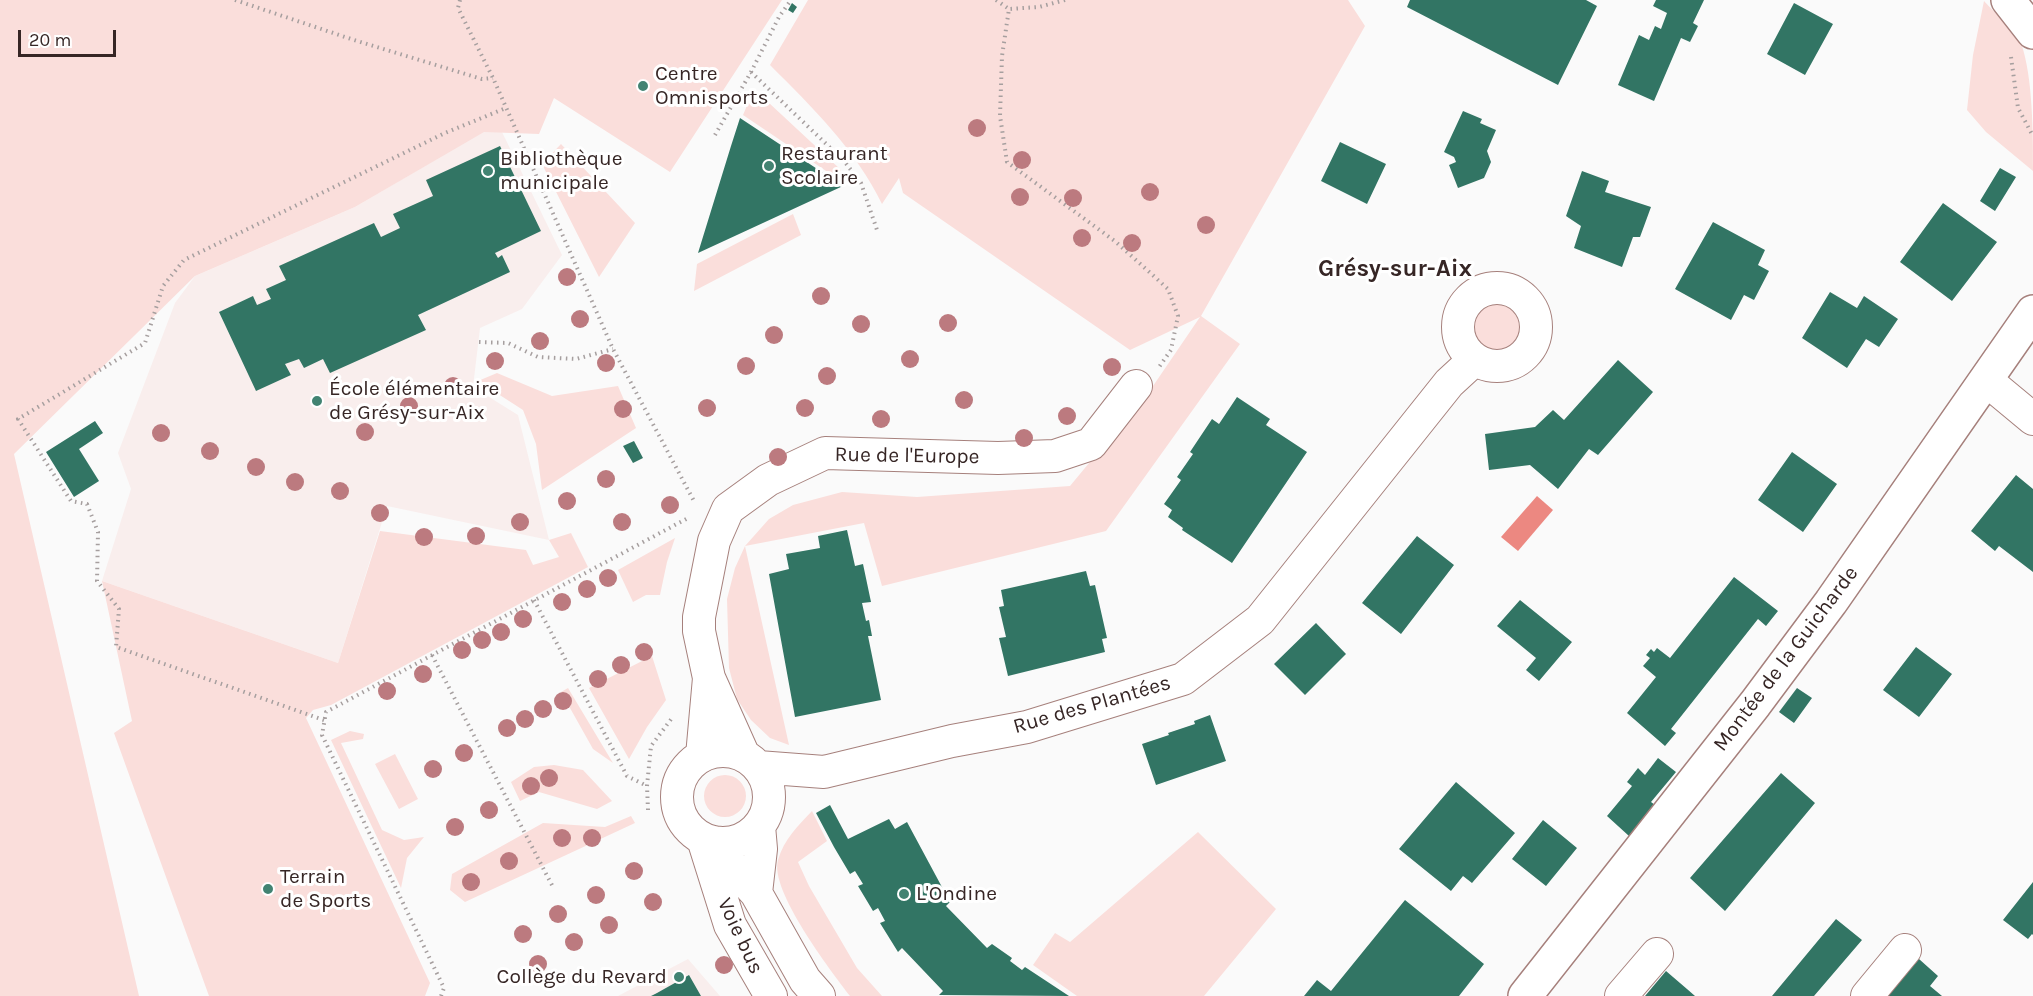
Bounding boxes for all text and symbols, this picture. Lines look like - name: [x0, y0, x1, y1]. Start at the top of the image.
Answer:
- scale bar: [21, 18, 118, 56]
- text: 20 m: [29, 29, 71, 51]
- place label: Centre Omnisports: [655, 61, 768, 111]
- marker: Centre Omnisports: [636, 79, 650, 93]
- place label: Restaurant Scolaire: [781, 141, 888, 191]
- place label: Bibliothèque municipale: [500, 146, 622, 196]
- marker: Restaurant Scolaire: [762, 159, 776, 173]
- marker: Bibliothèque municipale: [481, 164, 495, 178]
- district label: Grésy-sur-Aix: [1318, 255, 1472, 283]
- place label: École élémentaire de Grésy-sur-Aix: [329, 376, 499, 426]
- marker: École élémentaire de Grésy-sur-Aix: [310, 394, 324, 408]
- street label: Rue de l'Europe: [834, 442, 980, 470]
- street label: Montée de la Guicharde: [1708, 561, 1864, 757]
- street label: Rue des Plantées: [1010, 670, 1174, 740]
- place label: Terrain de Sports: [280, 864, 371, 914]
- place label: L'Ondine: [916, 881, 997, 907]
- marker: Terrain de Sports: [261, 882, 275, 896]
- marker: L'Ondine: [897, 887, 911, 901]
- street label: Voie bus: [711, 894, 769, 978]
- place label: Collège du Revard: [497, 964, 667, 990]
- marker: Collège du Revard: [672, 970, 686, 984]

